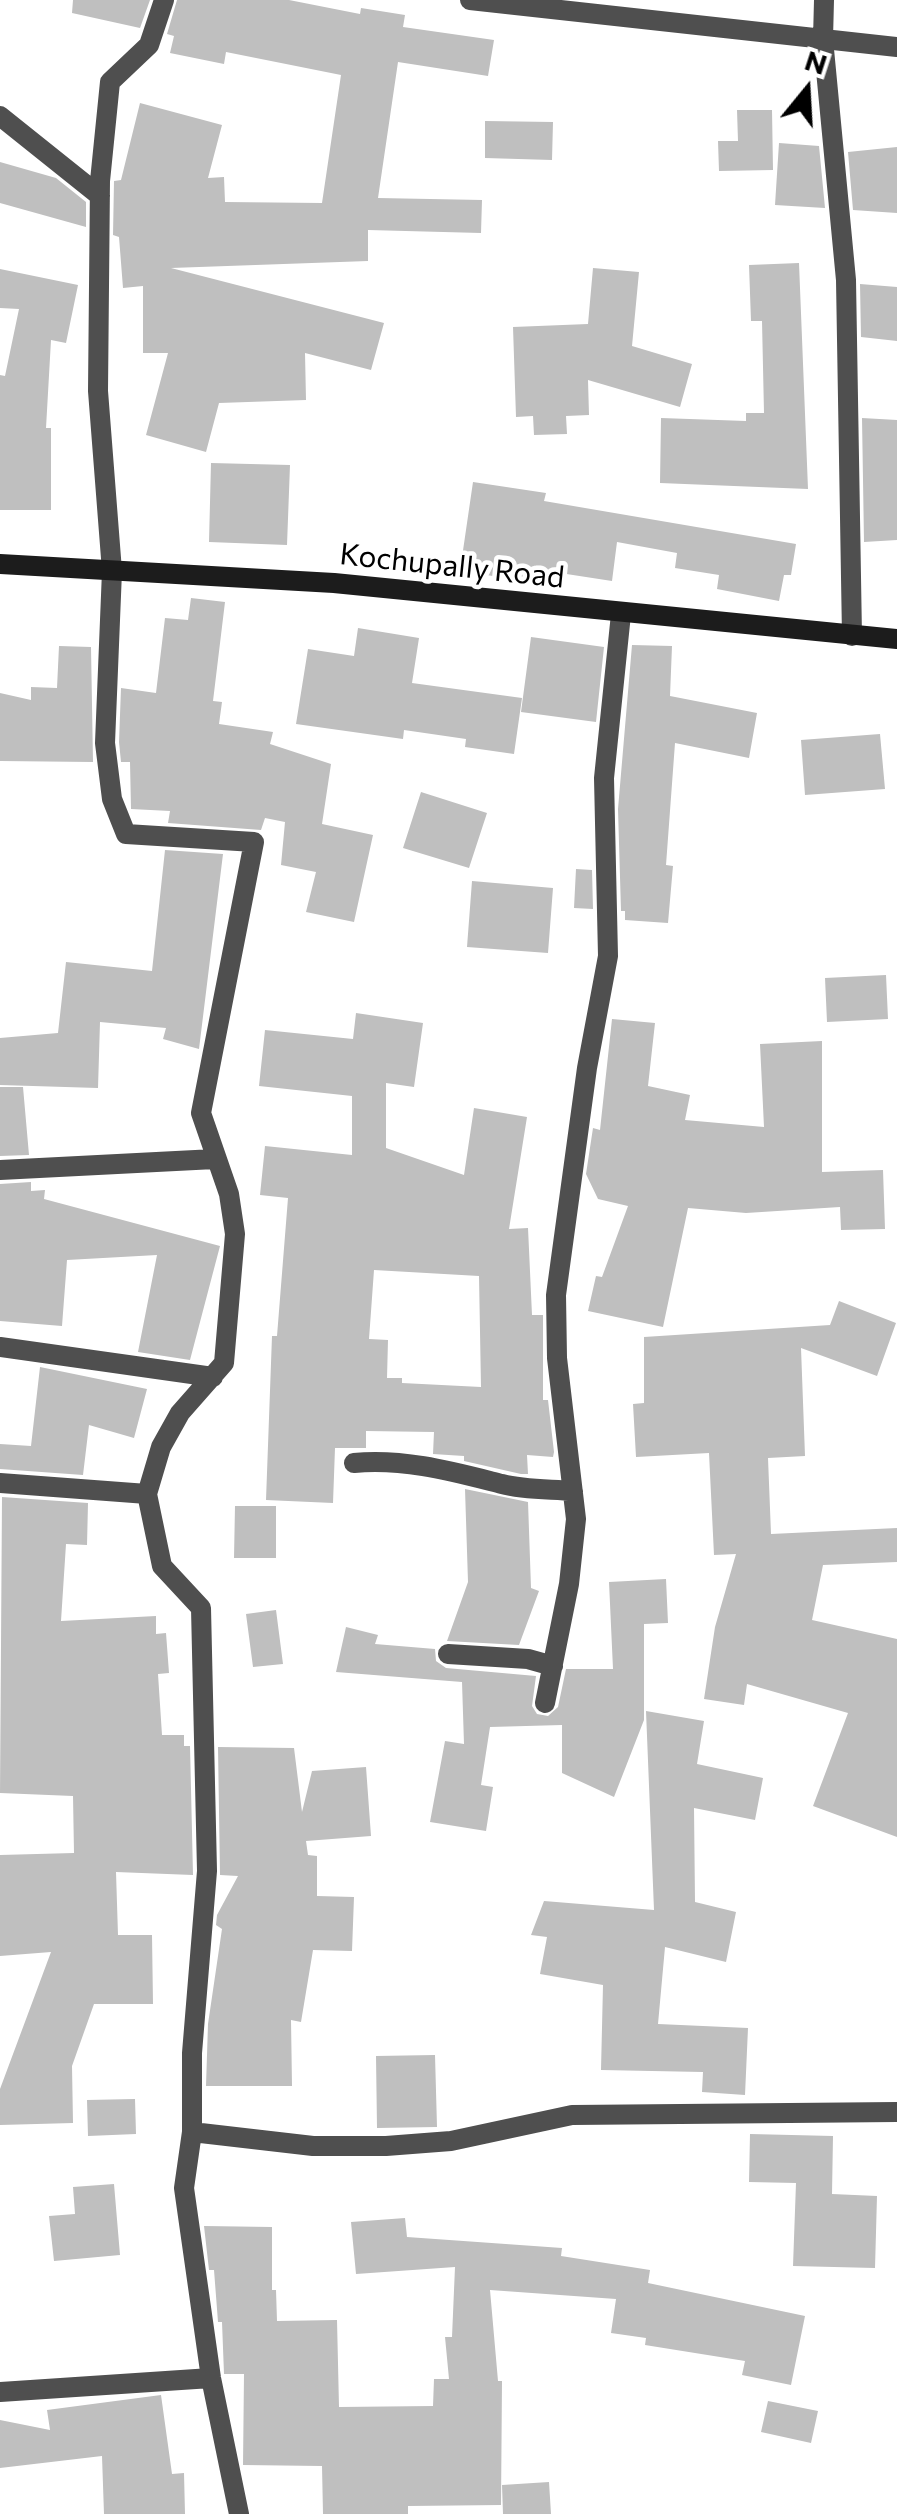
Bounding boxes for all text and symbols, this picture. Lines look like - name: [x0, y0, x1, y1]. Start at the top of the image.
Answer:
- north arrow: [757, 40, 857, 140]
- text: N: [801, 42, 832, 81]
- street label: Kochupally Road: [338, 536, 566, 596]

